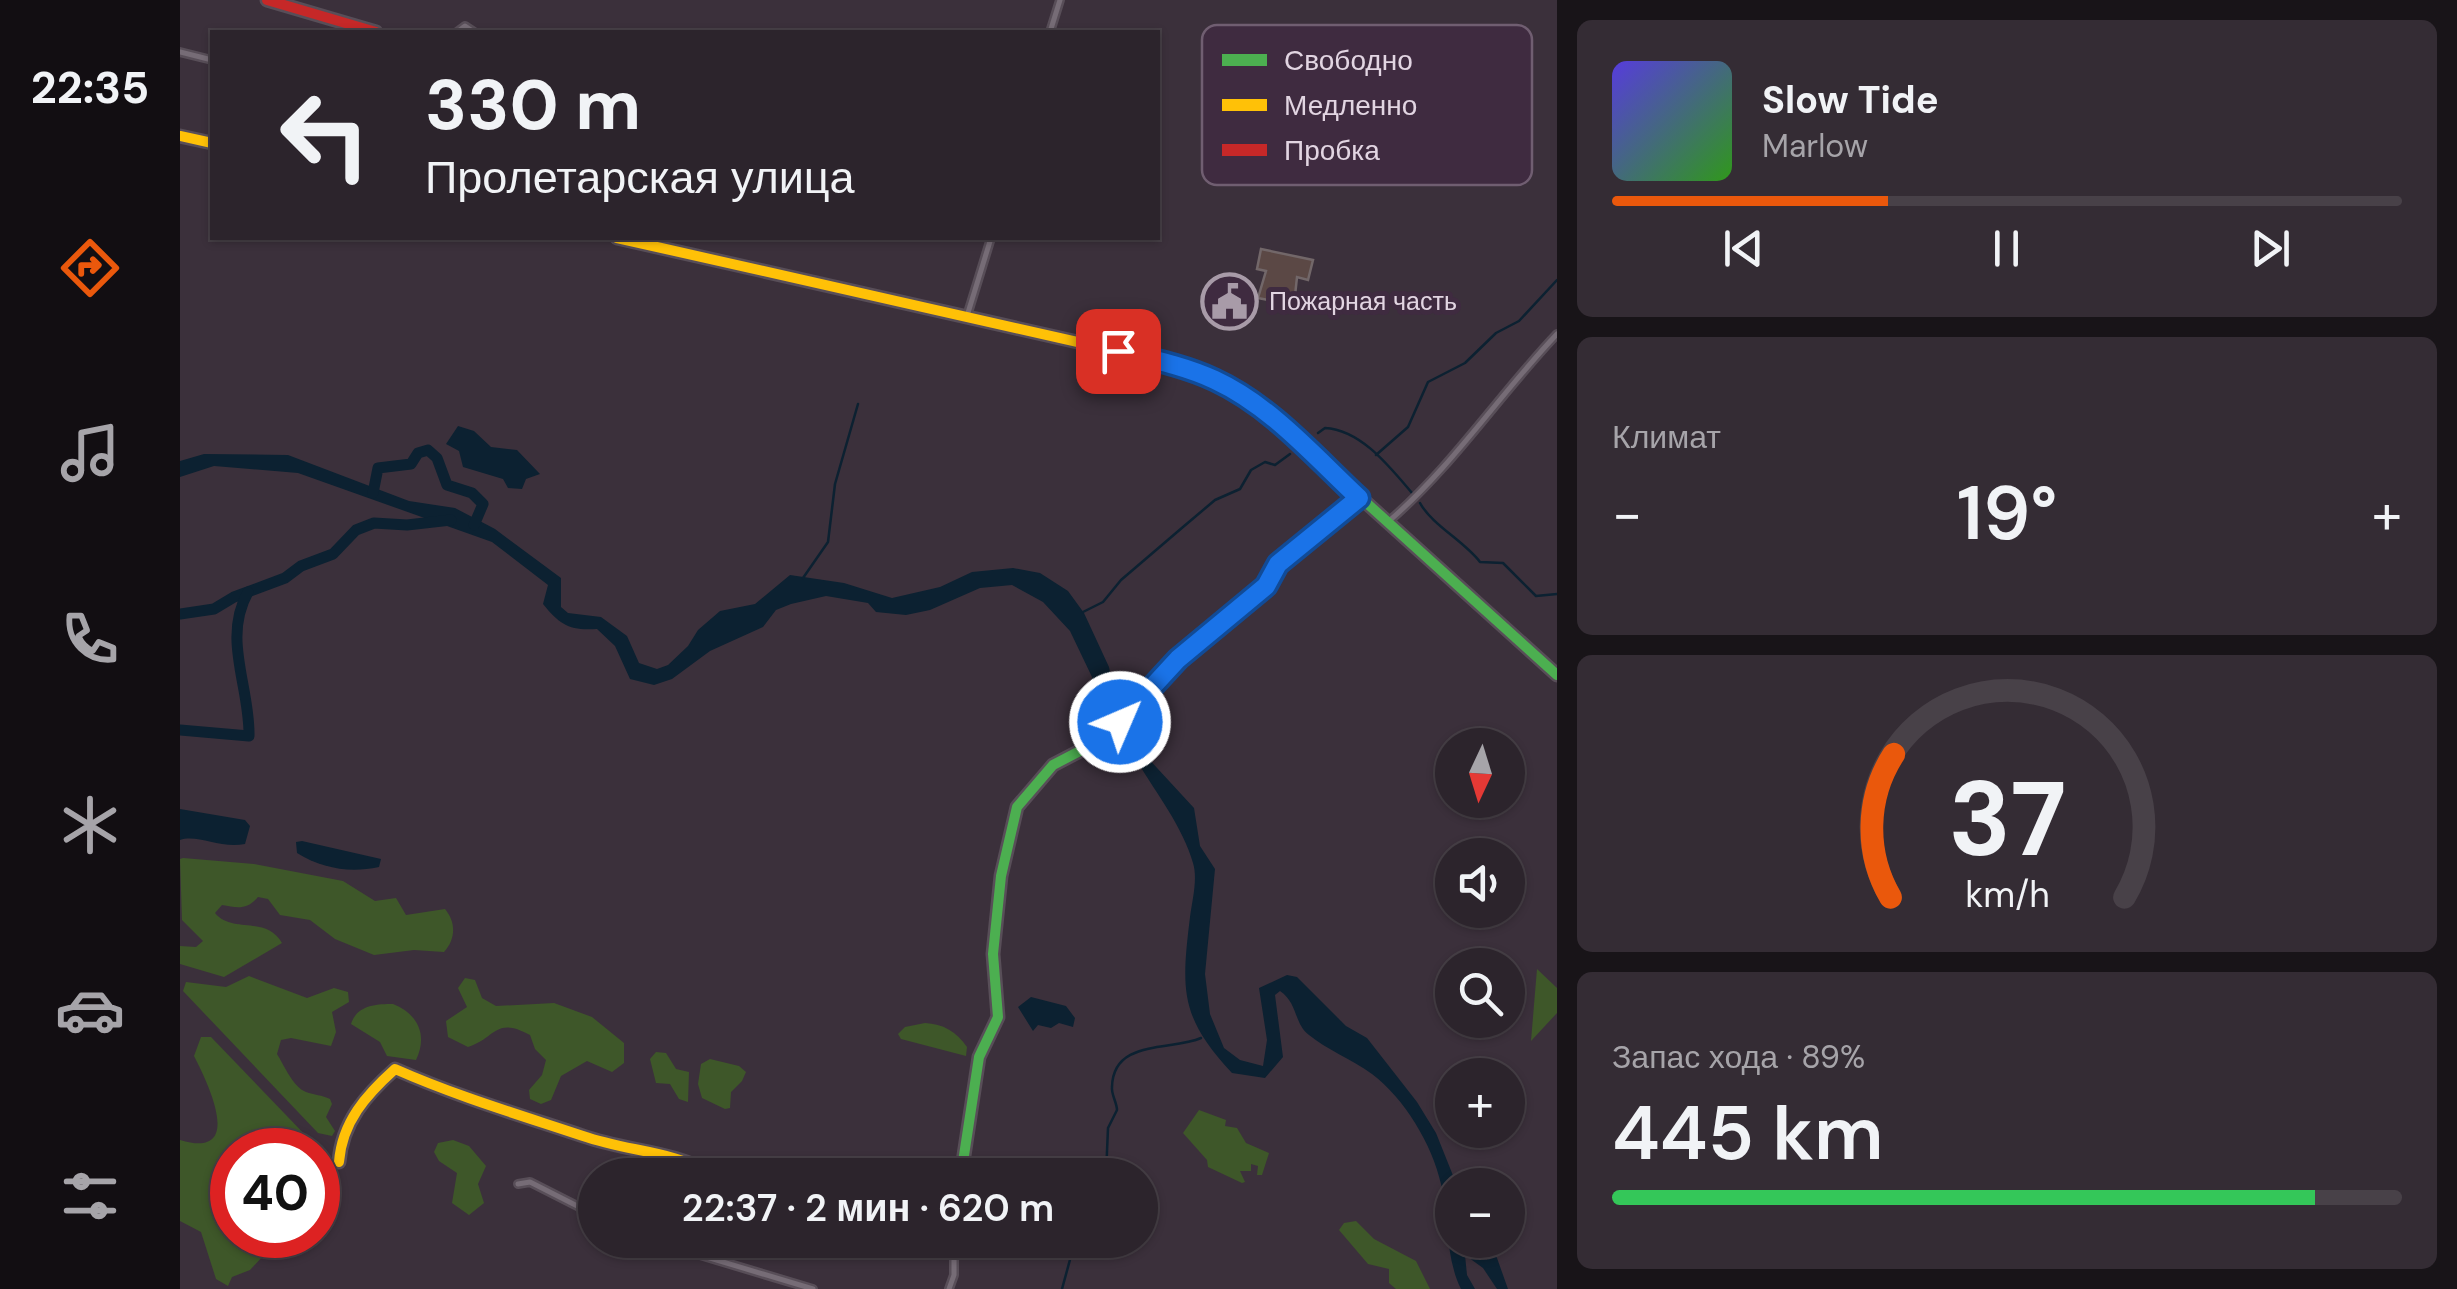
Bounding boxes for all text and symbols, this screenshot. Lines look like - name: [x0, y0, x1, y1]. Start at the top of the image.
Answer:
- legend: [1202, 25, 1532, 185]
- text: Свободно: [1284, 42, 1413, 79]
- text: 22:35: [31, 58, 149, 117]
- text: 330 m: [425, 60, 641, 151]
- icon: left: [260, 70, 390, 200]
- text: Slow Tide: [1762, 75, 1939, 125]
- text: Медленно: [1284, 87, 1417, 124]
- text: Marlow: [1762, 125, 1868, 167]
- text: Пробка: [1284, 132, 1380, 169]
- text: Пролетарская улица: [425, 148, 855, 207]
- icon: previous: [1716, 221, 1771, 276]
- icon: pause: [1979, 221, 2034, 276]
- icon: next: [2243, 221, 2298, 276]
- icon: directions: [55, 233, 125, 303]
- public building icon: Пожарная часть: [1200, 271, 1260, 331]
- place label: Пожарная часть: [1269, 285, 1457, 318]
- pin: [1076, 309, 1161, 394]
- icon: arrive: [1091, 324, 1146, 379]
- text: Климат: [1612, 416, 1721, 458]
- icon: music: [55, 418, 125, 488]
- text: 19°: [1957, 465, 2057, 562]
- text: −: [1612, 478, 1642, 550]
- text: +: [2372, 478, 2402, 550]
- icon: phone: [55, 604, 125, 674]
- position arrow: [1068, 670, 1172, 774]
- north arrow: [1435, 728, 1525, 818]
- map controls: [1435, 728, 1525, 1258]
- text: 37: [1948, 752, 2066, 887]
- icon: climate: [55, 790, 125, 860]
- button: sound: [1435, 838, 1525, 928]
- text: km/h: [1965, 872, 2049, 918]
- button: search: [1435, 948, 1525, 1038]
- icon: car: [55, 975, 125, 1045]
- text: Запас хода · 89%: [1612, 1036, 1865, 1078]
- button: +: [1435, 1058, 1525, 1148]
- text: 445 km: [1612, 1085, 1884, 1182]
- speed limit sign: 40: [210, 1128, 340, 1258]
- icon: filters: [55, 1161, 125, 1231]
- button: −: [1435, 1168, 1525, 1258]
- text: 22:37 · 2 мин · 620 m: [682, 1183, 1054, 1233]

